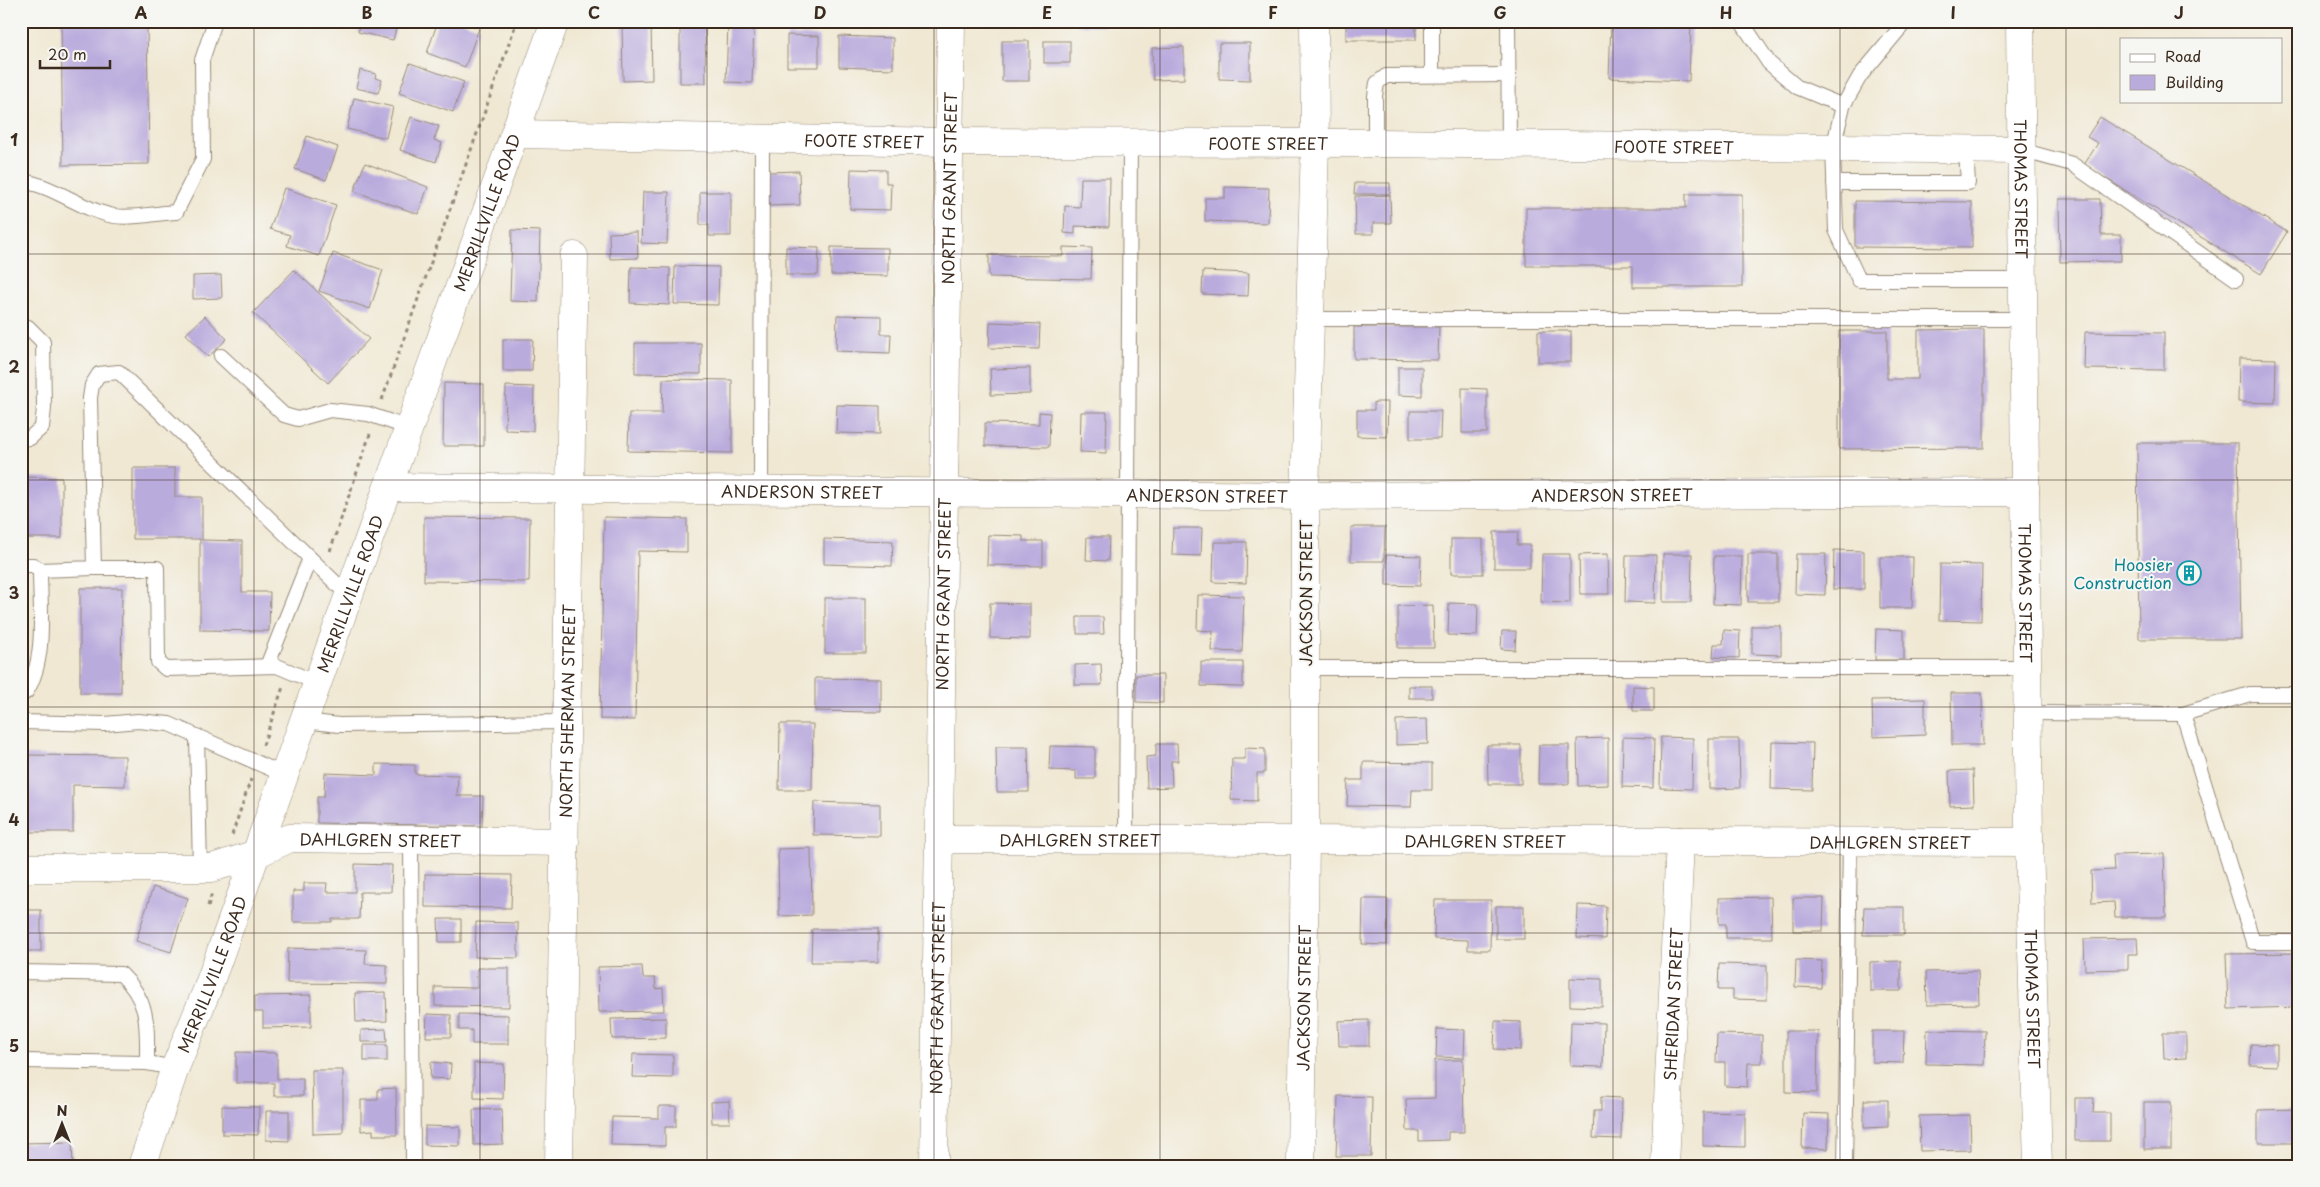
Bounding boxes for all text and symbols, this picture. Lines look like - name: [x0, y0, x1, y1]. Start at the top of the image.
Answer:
- text: A: [135, 0, 148, 24]
- text: B: [362, 0, 373, 24]
- text: C: [588, 0, 600, 24]
- text: D: [814, 0, 826, 24]
- text: E: [1042, 0, 1052, 24]
- text: F: [1268, 0, 1278, 24]
- text: G: [1493, 0, 1507, 24]
- text: H: [1720, 0, 1732, 24]
- text: I: [1950, 0, 1956, 24]
- text: J: [2174, 0, 2184, 24]
- scale bar: [40, 38, 110, 70]
- legend: [2120, 38, 2282, 102]
- text: 20 m: [48, 42, 87, 65]
- text: Road: [2165, 44, 2201, 67]
- text: Building: [2165, 70, 2224, 93]
- street label: NORTH GRANT STREET: [935, 92, 962, 285]
- street label: THOMAS STREET: [2009, 119, 2035, 259]
- text: 1: [10, 127, 18, 151]
- street label: FOOTE STREET: [804, 127, 924, 154]
- street label: MERRILLVILLE ROAD: [447, 130, 526, 295]
- street label: FOOTE STREET: [1208, 131, 1328, 155]
- street label: FOOTE STREET: [1614, 134, 1734, 159]
- text: 2: [8, 354, 20, 378]
- street label: ANDERSON STREET: [721, 478, 883, 504]
- street label: ANDERSON STREET: [1126, 482, 1288, 508]
- street label: ANDERSON STREET: [1531, 482, 1693, 507]
- street label: NORTH GRANT STREET: [929, 498, 956, 691]
- street label: MERRILLVILLE ROAD: [310, 511, 389, 676]
- street label: JACKSON STREET: [1293, 520, 1317, 666]
- street label: THOMAS STREET: [2014, 523, 2039, 663]
- place label: Hoosier Construction: [2073, 552, 2173, 594]
- building icon: Hoosier Construction: [2176, 560, 2202, 586]
- text: 3: [9, 580, 19, 604]
- street label: NORTH SHERMAN STREET: [553, 604, 580, 818]
- text: 4: [9, 807, 20, 831]
- street label: DAHLGREN STREET: [299, 826, 461, 852]
- street label: DAHLGREN STREET: [999, 827, 1161, 852]
- street label: DAHLGREN STREET: [1404, 828, 1566, 853]
- street label: DAHLGREN STREET: [1809, 829, 1971, 854]
- street label: MERRILLVILLE ROAD: [171, 893, 252, 1056]
- street label: NORTH GRANT STREET: [923, 901, 950, 1094]
- street label: JACKSON STREET: [1290, 924, 1316, 1071]
- street label: SHERIDAN STREET: [1657, 927, 1688, 1081]
- street label: THOMAS STREET: [2019, 929, 2047, 1069]
- text: 5: [9, 1033, 19, 1057]
- north arrow: [38, 1100, 88, 1150]
- text: N: [56, 1100, 68, 1121]

